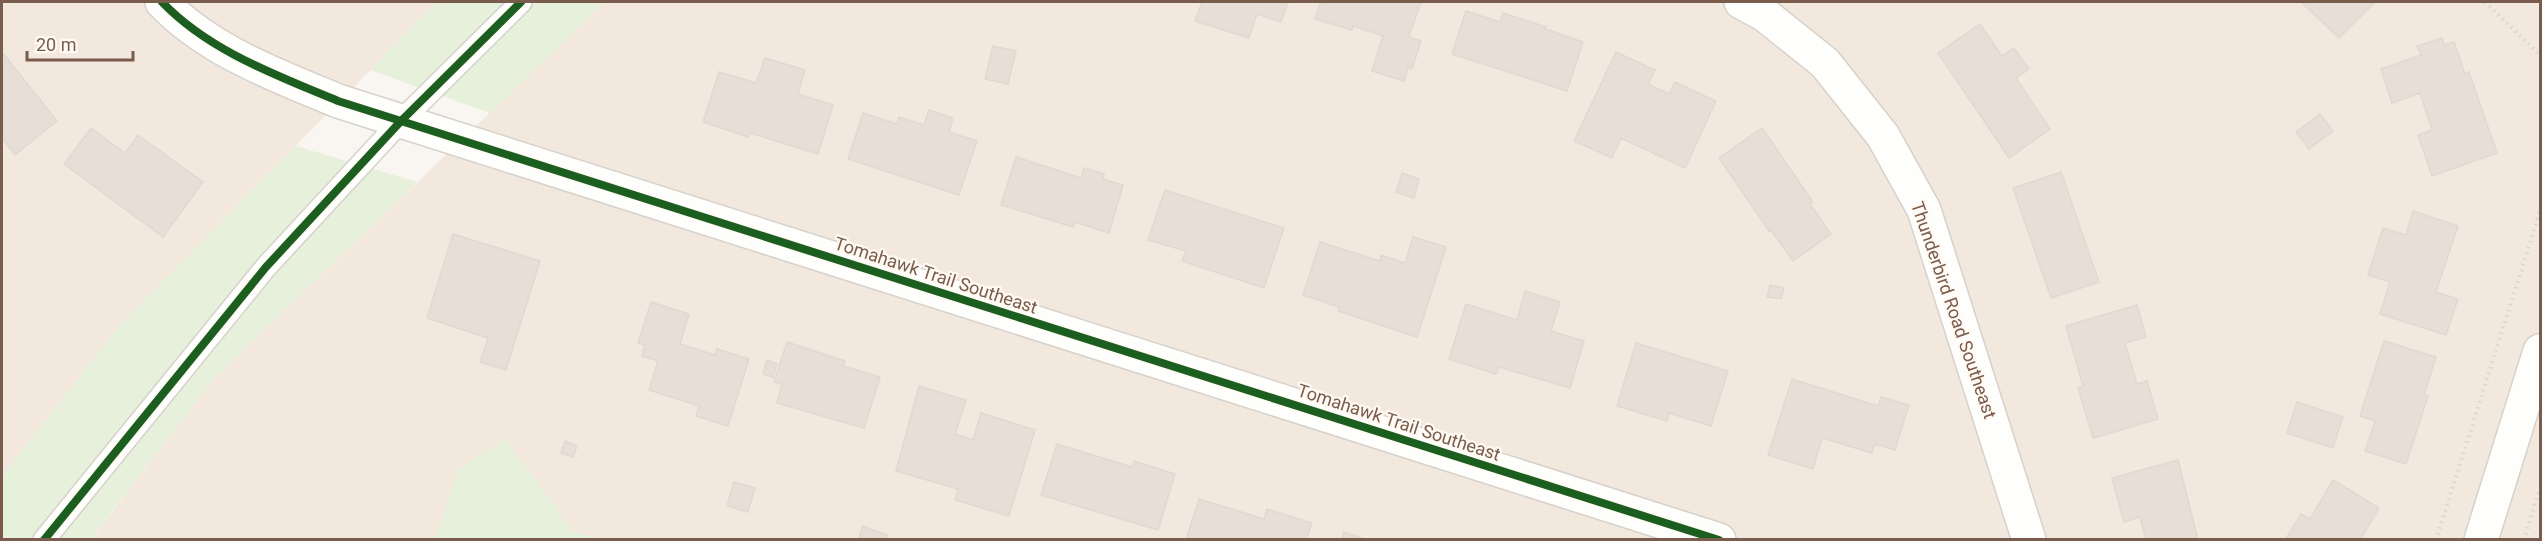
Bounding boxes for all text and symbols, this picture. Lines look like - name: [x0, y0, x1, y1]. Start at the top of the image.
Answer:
- scale bar: [27, 24, 134, 62]
- text: 20 m: [36, 34, 76, 55]
- street label: Thunderbird Road Southeast: [1907, 199, 2001, 421]
- street label: Tomahawk Trail Southeast: [832, 232, 1040, 318]
- street label: Tomahawk Trail Southeast: [1295, 379, 1503, 465]

